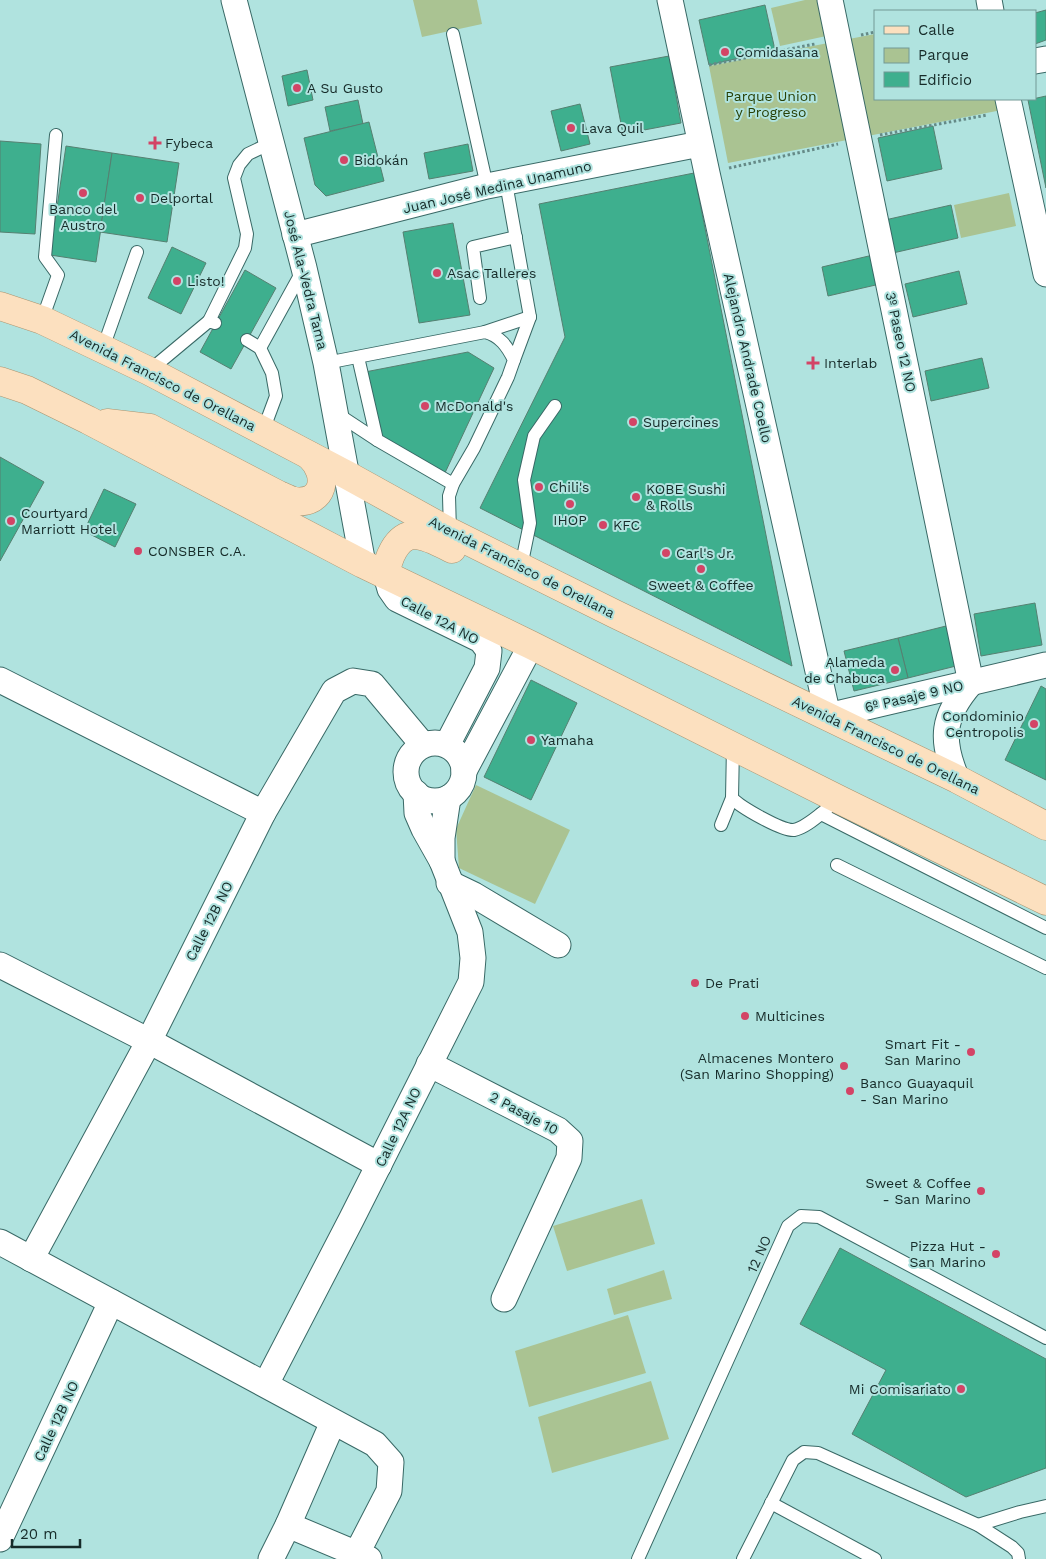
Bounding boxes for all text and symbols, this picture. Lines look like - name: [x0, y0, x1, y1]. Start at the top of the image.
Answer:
- legend: [874, 10, 1036, 100]
- text: Calle: [918, 21, 955, 39]
- place label: Comidasana: [735, 44, 819, 60]
- marker: Comidasana: [719, 46, 731, 58]
- text: Parque: [918, 46, 969, 64]
- text: Edificio: [918, 71, 972, 89]
- place label: A Su Gusto: [307, 80, 383, 96]
- marker: A Su Gusto: [291, 82, 303, 94]
- park label: Parque Union y Progreso: [725, 88, 817, 120]
- place label: Lava Quil: [581, 120, 644, 136]
- marker: Lava Quil: [565, 122, 577, 134]
- place label: Fybeca: [165, 135, 213, 151]
- marker: Fybeca: [149, 137, 161, 149]
- place label: Bidokán: [354, 152, 408, 168]
- marker: Bidokán: [338, 154, 350, 166]
- street label: Juan José Medina Unamuno: [401, 158, 593, 216]
- marker: Banco del Austro: [77, 187, 89, 199]
- place label: Delportal: [150, 190, 214, 206]
- marker: Delportal: [134, 192, 146, 204]
- place label: Banco del Austro: [49, 201, 118, 233]
- street label: José Ala-Vedra Tama: [281, 209, 331, 351]
- place label: Asac Talleres: [447, 265, 536, 281]
- marker: Asac Talleres: [431, 267, 443, 279]
- street label: Alejandro Andrade Coello: [721, 272, 775, 444]
- place label: Listo!: [187, 273, 225, 289]
- marker: Listo!: [171, 275, 183, 287]
- street label: 3º Paseo 12 NO: [883, 290, 919, 394]
- street label: Avenida Francisco de Orellana: [67, 326, 259, 434]
- place label: Interlab: [824, 355, 877, 371]
- marker: Interlab: [806, 356, 820, 370]
- place label: McDonald's: [435, 398, 513, 414]
- marker: McDonald's: [419, 400, 431, 412]
- place label: Supercines: [643, 414, 719, 430]
- marker: Supercines: [627, 416, 639, 428]
- place label: Chili's: [549, 479, 589, 495]
- marker: Chili's: [533, 481, 545, 493]
- place label: KOBE Sushi & Rolls: [646, 481, 725, 513]
- marker: KOBE Sushi & Rolls: [630, 491, 642, 503]
- marker: IHOP: [564, 498, 576, 510]
- place label: Courtyard Marriott Hotel: [21, 505, 117, 537]
- place label: IHOP: [553, 512, 587, 528]
- street label: Avenida Francisco de Orellana: [426, 513, 618, 621]
- marker: Courtyard Marriott Hotel: [5, 515, 17, 527]
- place label: KFC: [613, 517, 640, 533]
- marker: KFC: [597, 519, 609, 531]
- place label: CONSBER C.A.: [148, 543, 246, 559]
- marker: CONSBER C.A.: [132, 545, 144, 557]
- place label: Carl's Jr.: [676, 545, 734, 561]
- marker: Carl's Jr.: [660, 547, 672, 559]
- marker: Sweet & Coffee: [695, 563, 707, 575]
- place label: Sweet & Coffee: [648, 577, 754, 593]
- street label: Calle 12A NO: [398, 593, 482, 647]
- place label: Alameda de Chabuca: [804, 654, 885, 686]
- marker: Alameda de Chabuca: [889, 664, 901, 676]
- street label: 6º Pasaje 9 NO: [863, 677, 965, 715]
- street label: Avenida Francisco de Orellana: [790, 693, 982, 797]
- place label: Condominio Centropolis: [942, 708, 1024, 740]
- marker: Condominio Centropolis: [1028, 718, 1040, 730]
- place label: Yamaha: [541, 732, 594, 748]
- marker: Yamaha: [525, 734, 537, 746]
- street label: Calle 12B NO: [182, 879, 236, 963]
- place label: De Prati: [705, 975, 759, 991]
- marker: De Prati: [689, 977, 701, 989]
- place label: Multicines: [755, 1008, 825, 1024]
- marker: Multicines: [739, 1010, 751, 1022]
- place label: Smart Fit - San Marino: [885, 1036, 961, 1068]
- marker: Smart Fit - San Marino: [965, 1046, 977, 1058]
- place label: Almacenes Montero (San Marino Shopping): [680, 1050, 834, 1082]
- marker: Almacenes Montero (San Marino Shopping): [838, 1060, 850, 1072]
- place label: Banco Guayaquil - San Marino: [860, 1075, 974, 1107]
- street label: Calle 12A NO: [372, 1085, 424, 1169]
- marker: Banco Guayaquil - San Marino: [844, 1085, 856, 1097]
- street label: 2 Pasaje 10: [487, 1088, 561, 1138]
- place label: Sweet & Coffee - San Marino: [866, 1175, 971, 1207]
- marker: Sweet & Coffee - San Marino: [975, 1185, 987, 1197]
- street label: 12 NO: [744, 1233, 774, 1275]
- place label: Pizza Hut - San Marino: [910, 1238, 986, 1270]
- marker: Pizza Hut - San Marino: [990, 1248, 1002, 1260]
- street label: Calle 12B NO: [30, 1378, 82, 1464]
- place label: Mi Comisariato: [849, 1381, 951, 1397]
- marker: Mi Comisariato: [955, 1383, 967, 1395]
- scale bar: [12, 1516, 80, 1548]
- text: 20 m: [20, 1525, 58, 1543]

